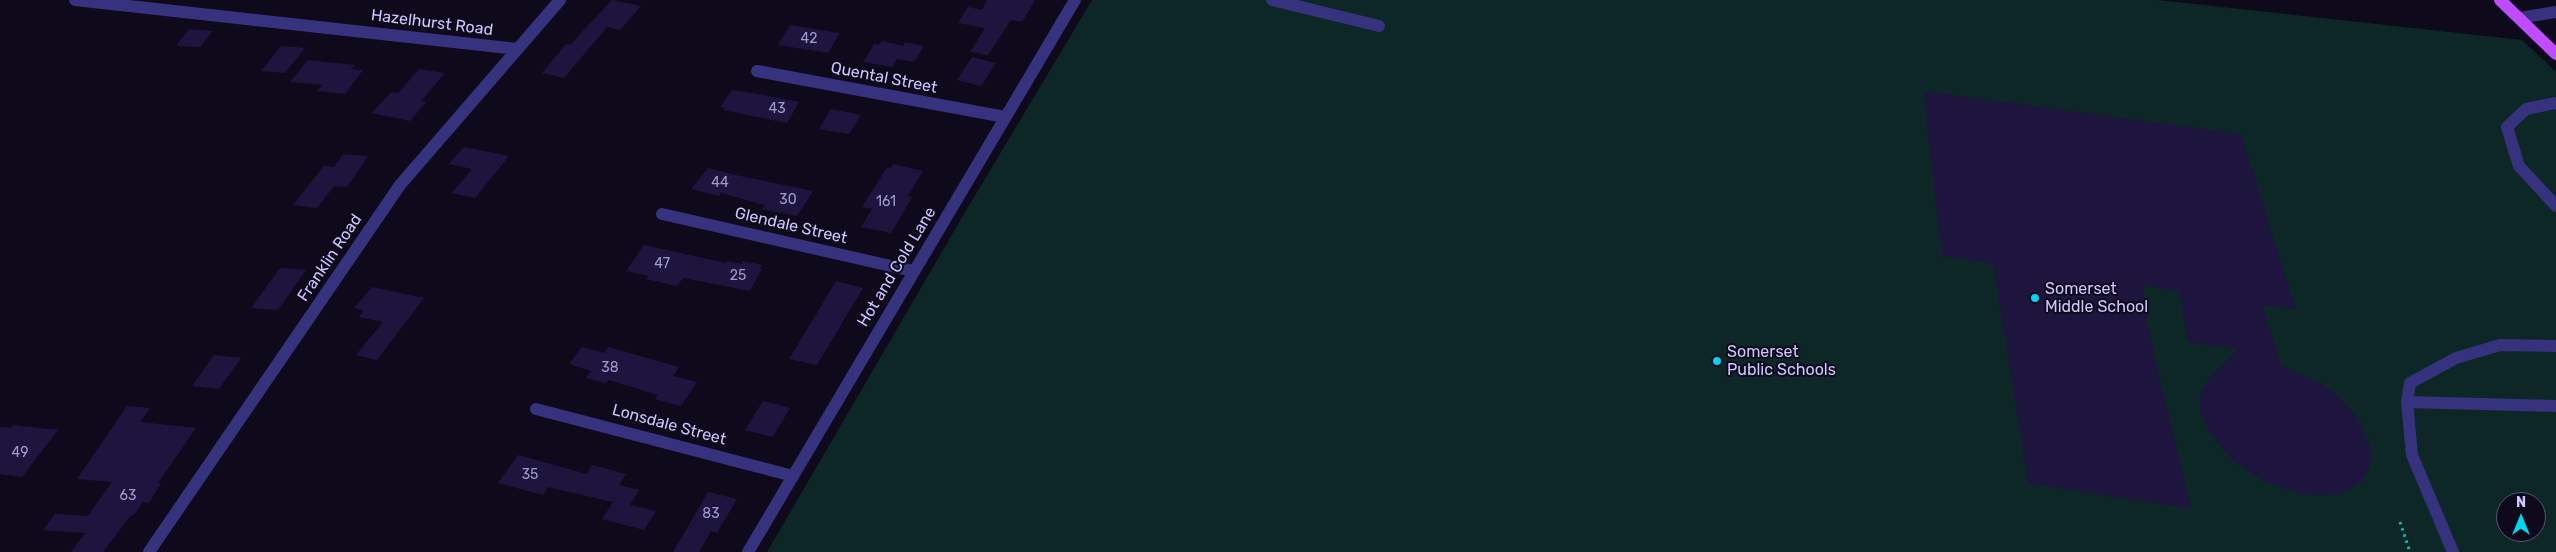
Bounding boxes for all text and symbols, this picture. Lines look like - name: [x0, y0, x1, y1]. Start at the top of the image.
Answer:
- street label: Hazelhurst Road: [370, 6, 494, 40]
- house number: 42: [801, 31, 817, 47]
- street label: Quental Street: [829, 58, 939, 98]
- house number: 43: [768, 101, 786, 117]
- house number: 44: [711, 175, 729, 191]
- house number: 30: [779, 192, 797, 208]
- house number: 161: [876, 194, 896, 210]
- street label: Glendale Street: [733, 204, 849, 248]
- street label: Hot and Cold Lane: [854, 204, 940, 330]
- street label: Franklin Road: [294, 211, 366, 305]
- house number: 47: [654, 256, 670, 272]
- house number: 25: [730, 268, 746, 284]
- place label: Somerset Middle School: [2045, 279, 2148, 317]
- marker: Somerset Middle School: [2029, 292, 2041, 304]
- place label: Somerset Public Schools: [1727, 342, 1836, 380]
- marker: Somerset Public Schools: [1711, 355, 1723, 367]
- house number: 38: [601, 360, 619, 376]
- street label: Lonsdale Street: [610, 401, 728, 449]
- house number: 49: [12, 445, 28, 461]
- house number: 35: [522, 467, 538, 483]
- house number: 63: [120, 488, 136, 504]
- north arrow: [2496, 492, 2546, 542]
- text: N: [2516, 494, 2526, 511]
- house number: 83: [702, 506, 720, 522]

